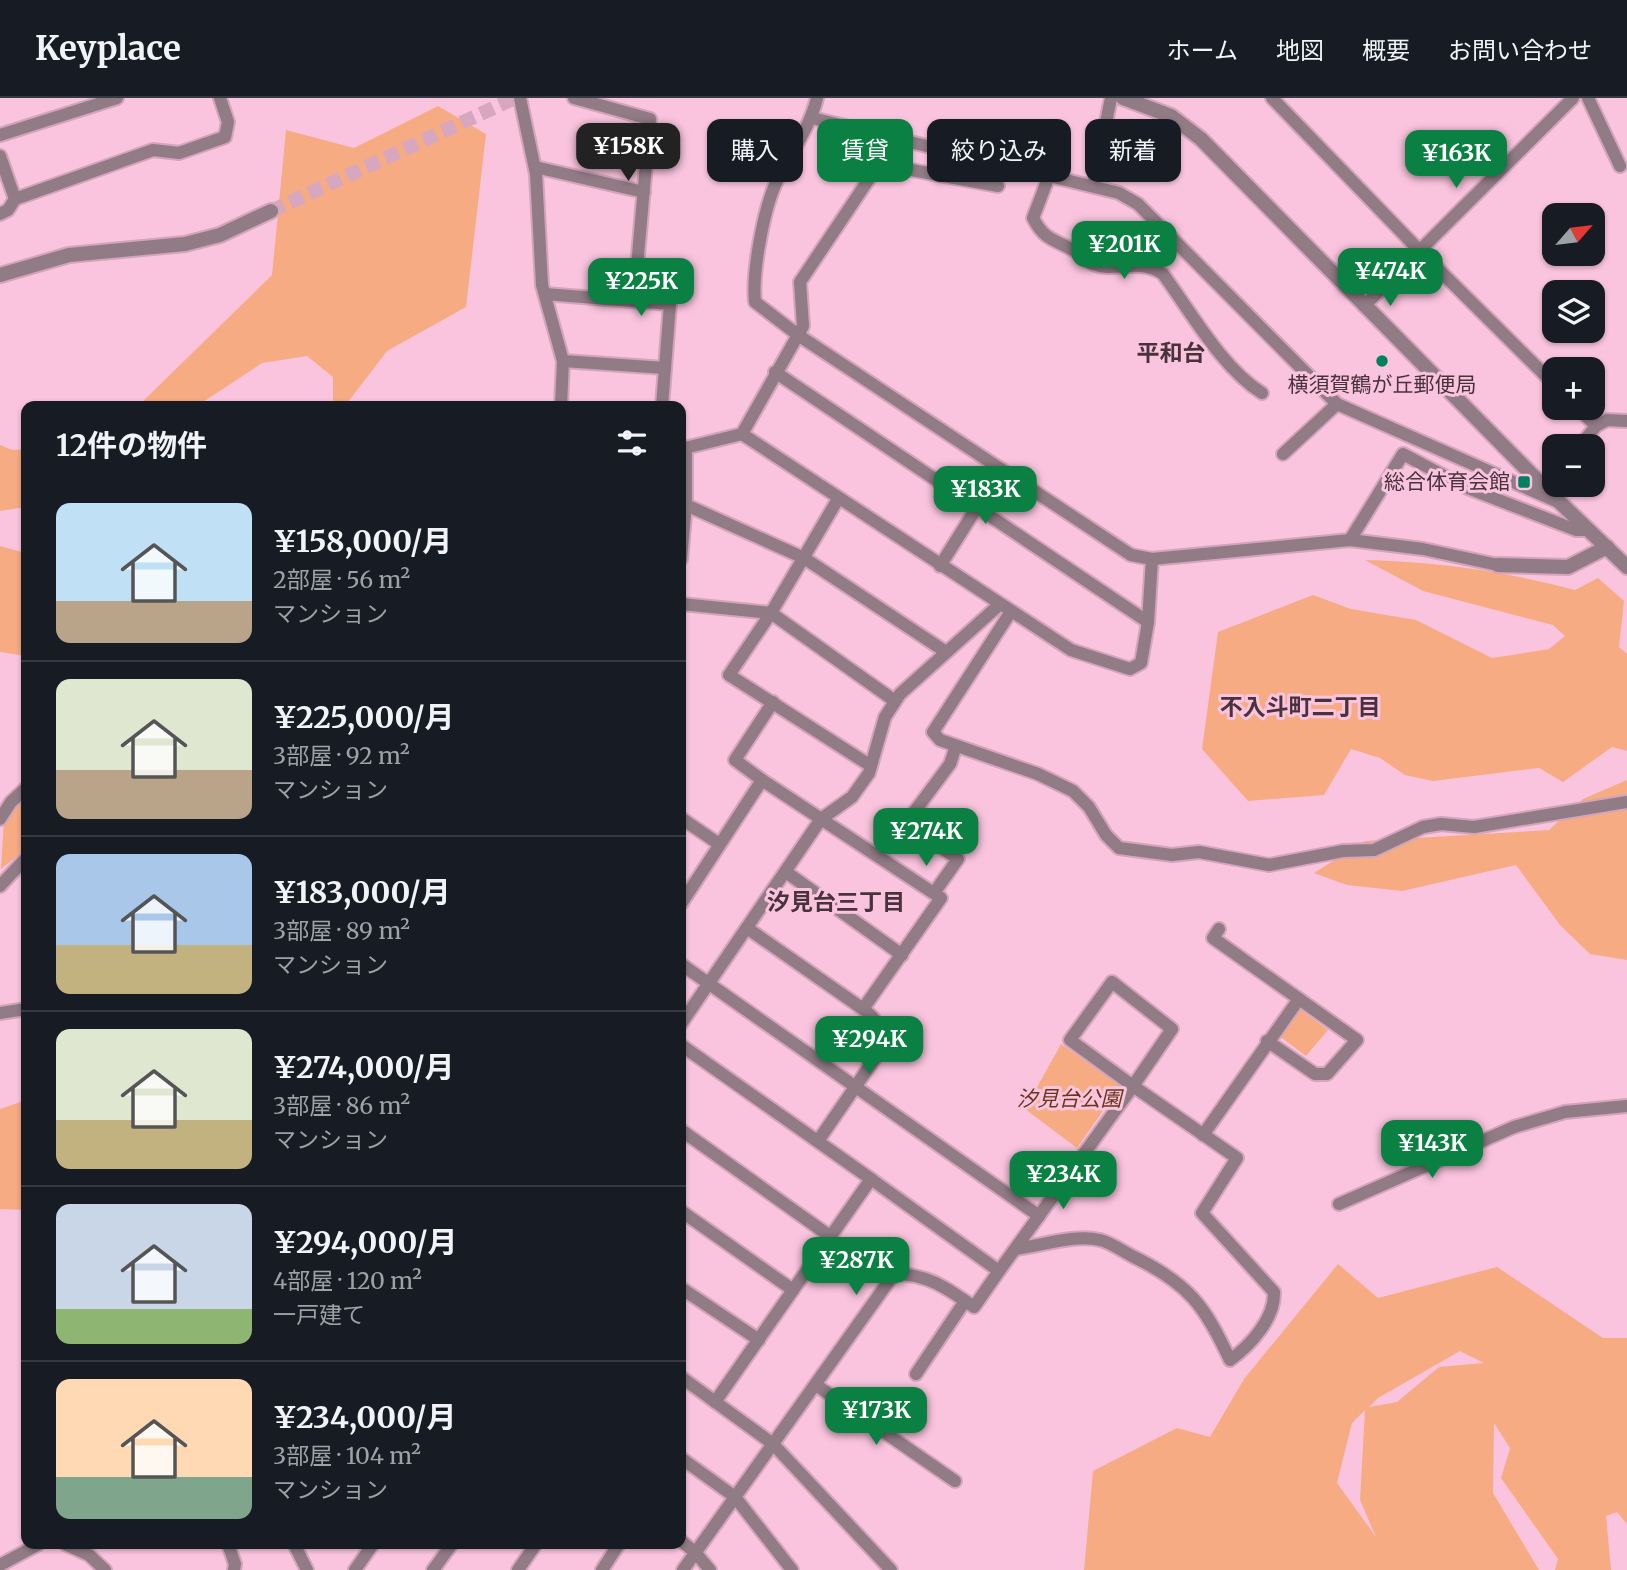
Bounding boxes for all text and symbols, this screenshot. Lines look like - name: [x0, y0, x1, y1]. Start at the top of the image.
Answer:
- text: Keyplace: [35, 28, 181, 69]
- text: ホーム: [1167, 35, 1238, 66]
- text: 地図: [1276, 35, 1324, 66]
- text: 概要: [1362, 35, 1410, 66]
- text: お問い合わせ: [1448, 35, 1592, 66]
- chip: 購入: [707, 119, 803, 182]
- chip: 賃貸: [817, 119, 913, 182]
- chip: 絞り込み: [927, 119, 1071, 182]
- chip: 新着: [1085, 119, 1181, 182]
- pin: ¥158K: [579, 123, 677, 183]
- pin: ¥163K: [1407, 130, 1505, 190]
- text: ¥158K: [592, 131, 664, 160]
- text: ¥163K: [1421, 138, 1491, 167]
- north arrow: [1542, 203, 1605, 266]
- map controls: [1542, 203, 1605, 497]
- pin: ¥201K: [1075, 222, 1173, 281]
- text: ¥201K: [1088, 229, 1160, 258]
- pin: ¥474K: [1341, 248, 1439, 308]
- text: ¥474K: [1354, 256, 1426, 285]
- pin: ¥225K: [592, 258, 690, 318]
- text: ¥225K: [604, 266, 678, 295]
- button: layers: [1542, 280, 1605, 343]
- district label: 平和台: [1137, 338, 1206, 367]
- marker: 横須賀鶴が丘郵便局: [1374, 353, 1390, 369]
- button: +: [1542, 357, 1605, 420]
- place label: 横須賀鶴が丘郵便局: [1288, 371, 1477, 398]
- icon: filters: [613, 424, 651, 462]
- text: 12件の物件: [56, 426, 207, 464]
- button: −: [1542, 434, 1605, 497]
- pin: ¥183K: [936, 466, 1034, 526]
- place label: 総合体育会館: [1384, 468, 1510, 495]
- text: ¥183K: [950, 474, 1020, 503]
- marker: 総合体育会館: [1516, 474, 1532, 490]
- text: ¥158,000/月: [273, 522, 452, 560]
- icon: home: [112, 531, 196, 615]
- text: 2部屋 · 56 m²: [273, 565, 410, 594]
- text: マンション: [273, 599, 388, 628]
- district label: 不入斗町二丁目: [1220, 692, 1381, 721]
- text: ¥225,000/月: [273, 698, 455, 736]
- icon: home: [112, 707, 196, 791]
- text: 3部屋 · 92 m²: [273, 741, 410, 770]
- text: マンション: [273, 775, 388, 804]
- pin: ¥274K: [877, 808, 975, 868]
- text: ¥274K: [889, 816, 963, 845]
- text: ¥183,000/月: [273, 873, 451, 911]
- icon: home: [112, 882, 196, 966]
- district label: 汐見台三丁目: [767, 887, 905, 916]
- text: 3部屋 · 89 m²: [273, 916, 410, 945]
- text: マンション: [273, 950, 388, 979]
- pin: ¥294K: [820, 1016, 918, 1076]
- text: ¥294K: [831, 1024, 907, 1053]
- text: ¥274,000/月: [273, 1048, 455, 1086]
- icon: home: [112, 1057, 196, 1141]
- park label: 汐見台公園: [1017, 1085, 1124, 1112]
- text: 3部屋 · 86 m²: [273, 1091, 410, 1120]
- pin: ¥143K: [1383, 1121, 1481, 1180]
- text: マンション: [273, 1125, 388, 1154]
- text: ¥143K: [1397, 1128, 1467, 1157]
- pin: ¥234K: [1014, 1152, 1112, 1211]
- text: ¥234K: [1026, 1159, 1100, 1188]
- text: ¥294,000/月: [273, 1223, 458, 1261]
- icon: home: [112, 1232, 196, 1316]
- pin: ¥287K: [807, 1238, 905, 1297]
- text: ¥287K: [818, 1245, 894, 1274]
- text: 4部屋 · 120 m²: [273, 1266, 422, 1295]
- text: 一戸建て: [273, 1300, 365, 1329]
- pin: ¥173K: [827, 1388, 925, 1447]
- text: ¥173K: [841, 1395, 911, 1424]
- text: ¥234,000/月: [273, 1398, 457, 1436]
- icon: home: [112, 1407, 196, 1491]
- text: 3部屋 · 104 m²: [273, 1441, 421, 1470]
- text: マンション: [273, 1475, 388, 1504]

